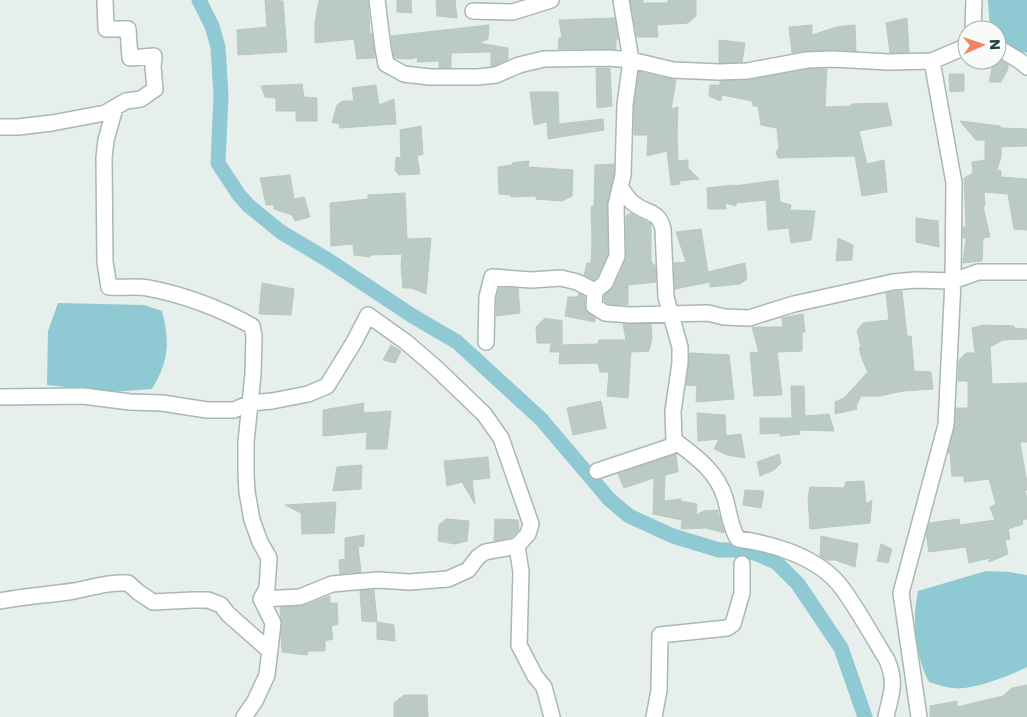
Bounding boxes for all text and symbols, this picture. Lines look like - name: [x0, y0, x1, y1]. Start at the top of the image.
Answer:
- north arrow: [957, 20, 1007, 70]
- text: N: [985, 39, 1005, 50]

